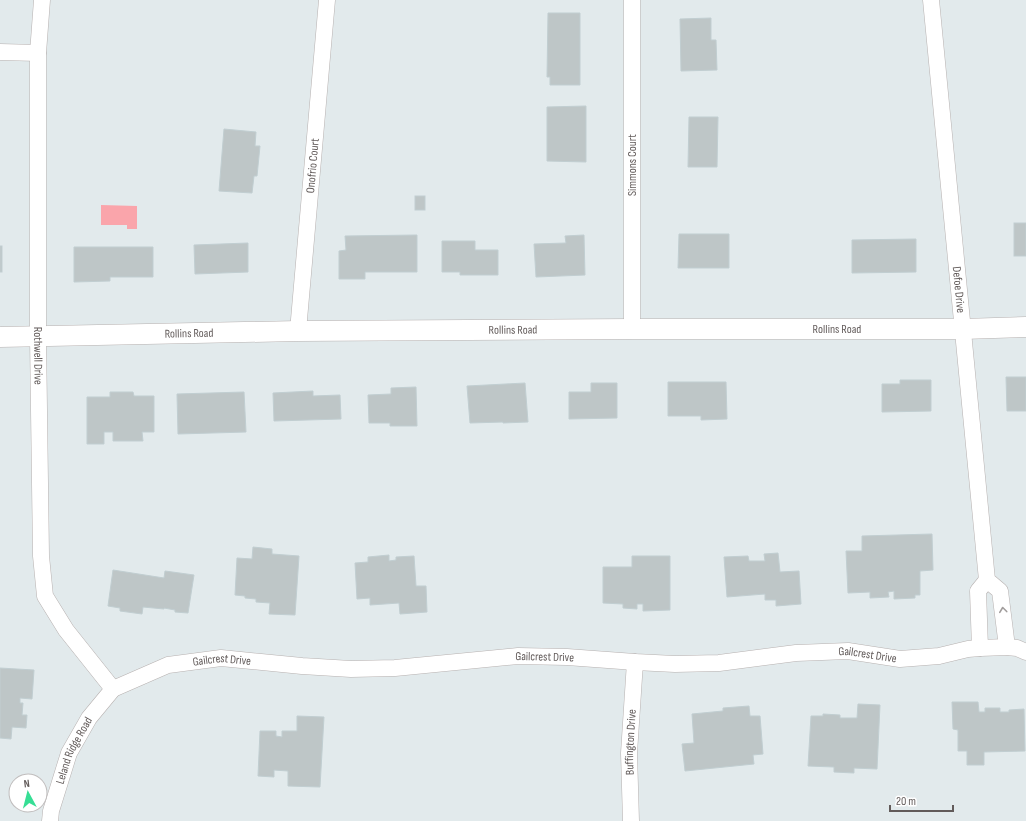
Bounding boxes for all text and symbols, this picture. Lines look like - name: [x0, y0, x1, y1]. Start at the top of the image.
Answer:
- street label: Simmons Court: [625, 134, 640, 196]
- street label: Onofrio Court: [303, 137, 322, 194]
- street label: Defoe Drive: [949, 266, 969, 314]
- street label: Rollins Road: [489, 322, 537, 337]
- street label: Rollins Road: [813, 322, 861, 337]
- street label: Rollins Road: [164, 325, 213, 341]
- street label: Rothwell Drive: [31, 327, 46, 385]
- one-way arrow: [999, 607, 1008, 613]
- street label: Gailcrest Drive: [838, 643, 898, 666]
- street label: Gailcrest Drive: [515, 648, 575, 665]
- street label: Gailcrest Drive: [192, 650, 252, 669]
- street label: Buffington Drive: [621, 708, 639, 775]
- street label: Leland Ridge Road: [52, 714, 96, 786]
- north arrow: [8, 773, 48, 813]
- text: N: [23, 777, 31, 790]
- scale bar: [890, 787, 953, 813]
- text: 20 m: [896, 794, 916, 809]

